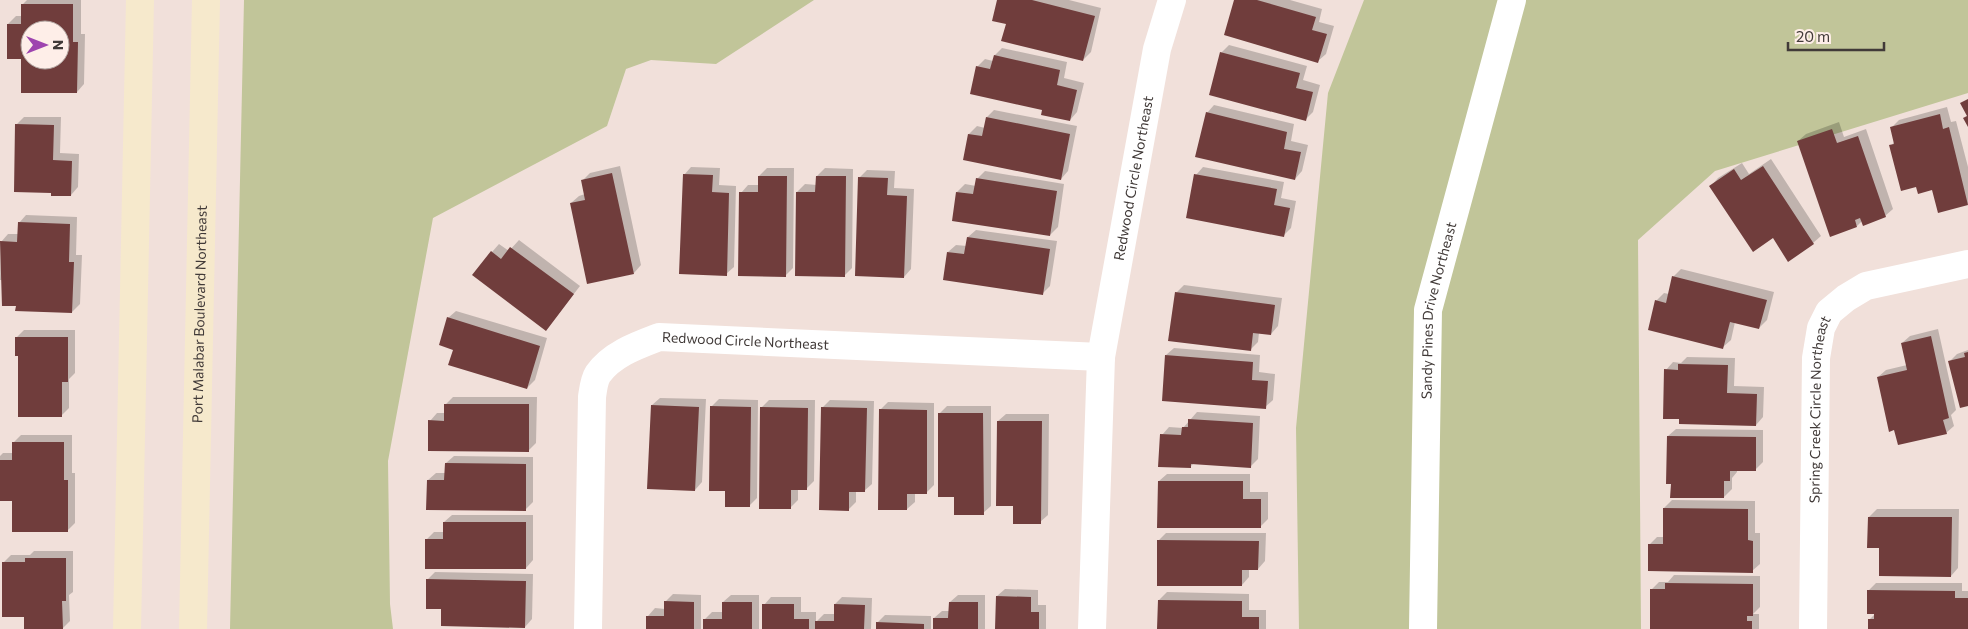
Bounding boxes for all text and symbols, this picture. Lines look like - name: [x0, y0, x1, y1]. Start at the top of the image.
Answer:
- north arrow: [20, 20, 70, 70]
- scale bar: [1788, 20, 1884, 52]
- text: 20 m: [1796, 27, 1830, 45]
- text: N: [50, 40, 67, 50]
- street label: Redwood Circle Northeast: [1110, 94, 1156, 262]
- street label: Port Malabar Boulevard Northeast: [188, 205, 210, 423]
- street label: Sandy Pines Drive Northeast: [1418, 220, 1460, 399]
- street label: Spring Creek Circle Northeast: [1805, 312, 1834, 503]
- street label: Redwood Circle Northeast: [662, 328, 830, 353]

